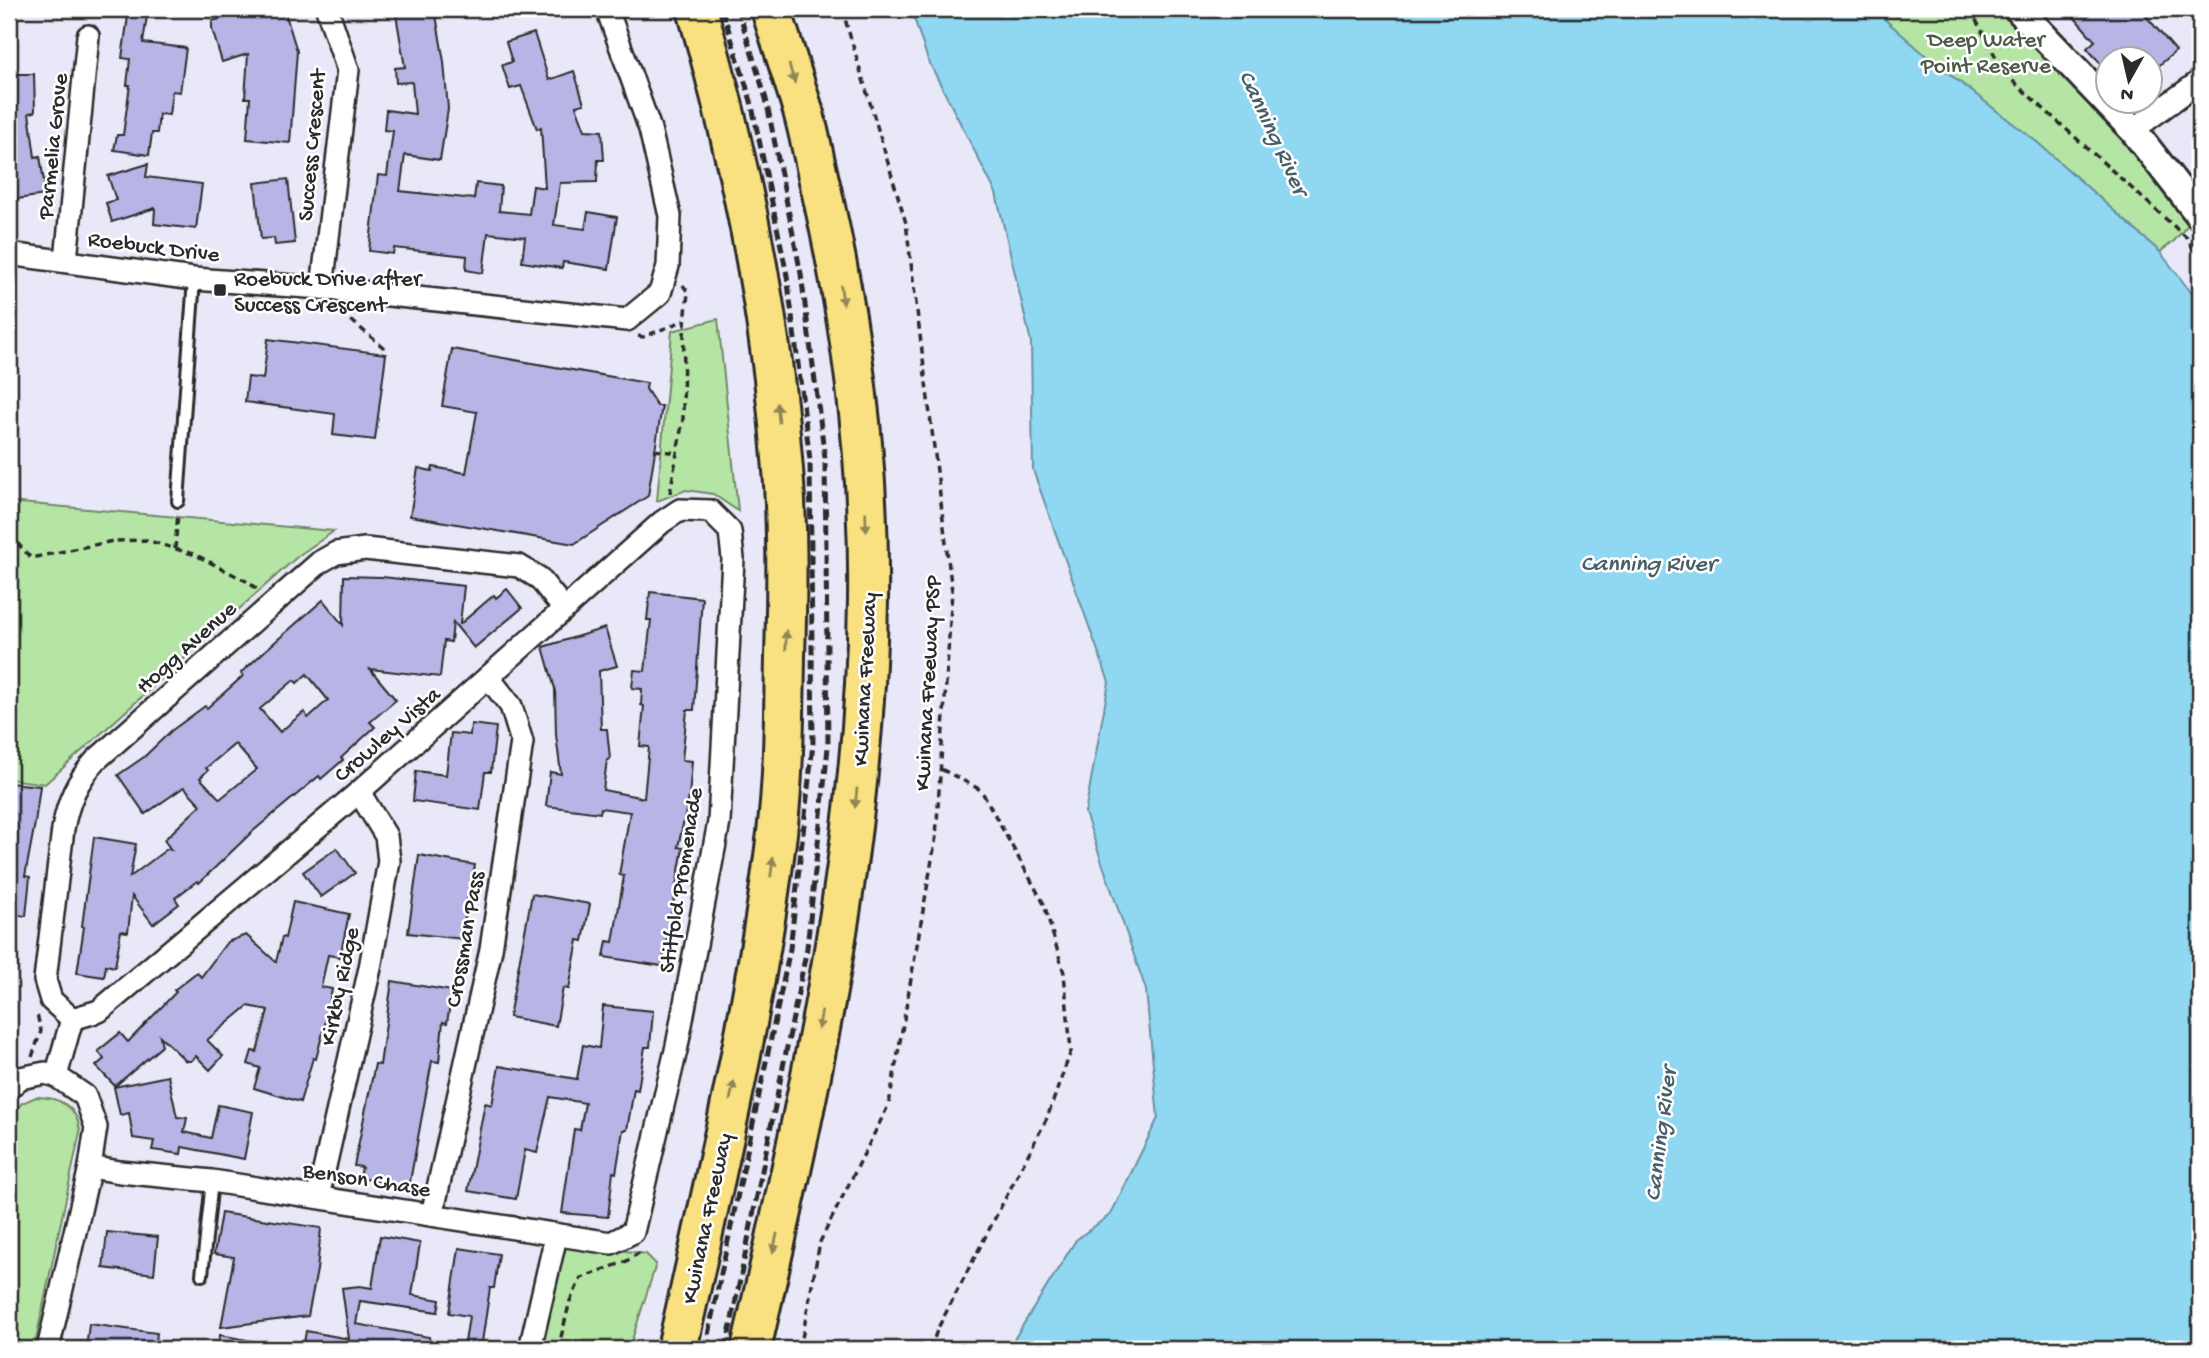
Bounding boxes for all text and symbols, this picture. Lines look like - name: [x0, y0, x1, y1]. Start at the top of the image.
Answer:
- park label: Deep Water Point Reserve: [1920, 28, 2052, 81]
- north arrow: [2094, 46, 2164, 116]
- one-way arrow: [787, 64, 797, 85]
- water label: Canning River: [1230, 66, 1315, 205]
- street label: Success Crescent: [293, 67, 334, 222]
- street label: Parmelia Grove: [33, 71, 76, 222]
- text: N: [2119, 81, 2135, 106]
- street label: Roebuck Drive: [86, 227, 222, 270]
- place label: Roebuck Drive after Success Crescent: [234, 267, 423, 320]
- marker: Roebuck Drive after Success Crescent: [212, 282, 228, 298]
- one-way arrow: [837, 285, 848, 307]
- one-way arrow: [772, 402, 783, 424]
- one-way arrow: [860, 511, 871, 533]
- water label: Canning River: [1581, 551, 1720, 580]
- street label: Kwinana Freeway PSP: [910, 575, 949, 791]
- street label: Kwinana Freeway: [848, 592, 885, 767]
- street label: Hogg Avenue: [132, 596, 244, 701]
- one-way arrow: [780, 629, 792, 651]
- street label: Crowley Vista: [329, 681, 448, 789]
- street label: Stitfold Promenade: [654, 785, 711, 975]
- one-way arrow: [851, 787, 862, 809]
- one-way arrow: [767, 856, 778, 878]
- street label: Crossman Pass: [441, 869, 492, 1010]
- street label: Kirkby Ridge: [316, 924, 367, 1048]
- one-way arrow: [815, 1009, 826, 1031]
- water label: Canning River: [1640, 1062, 1686, 1203]
- one-way arrow: [726, 1080, 737, 1102]
- street label: Kwinana Freeway: [677, 1131, 740, 1307]
- street label: Benson Chase: [300, 1158, 434, 1205]
- one-way arrow: [769, 1232, 780, 1254]

